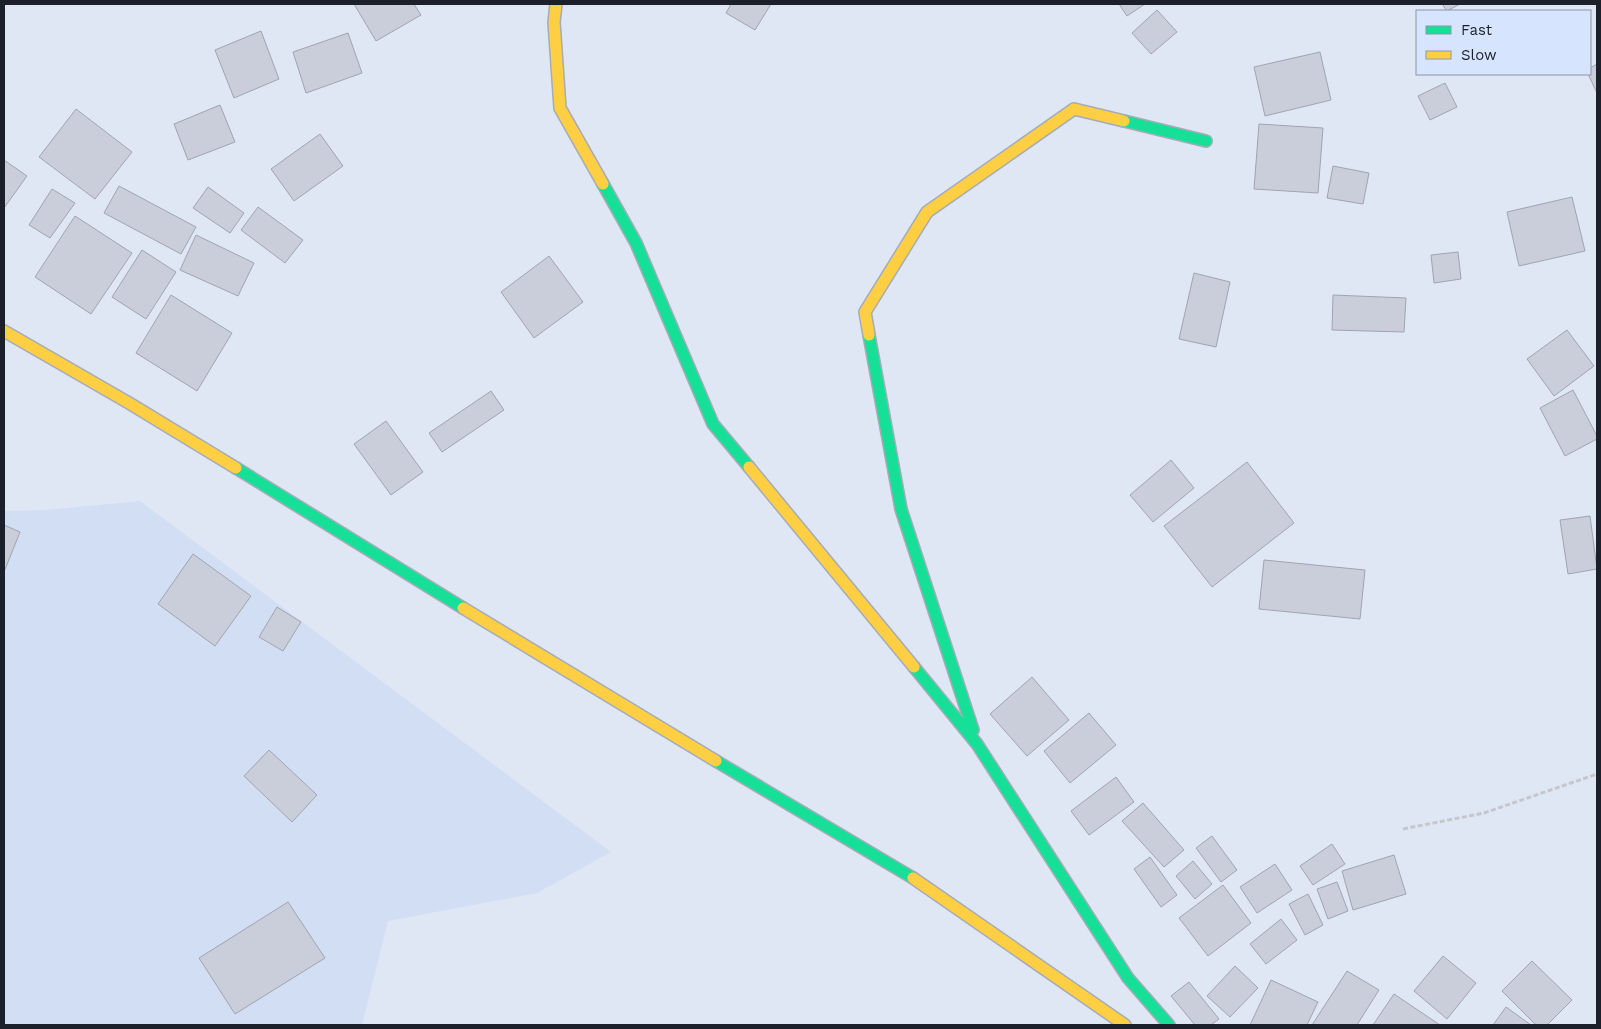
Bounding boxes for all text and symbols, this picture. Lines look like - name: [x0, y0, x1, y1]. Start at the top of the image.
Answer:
- legend: [1416, 10, 1591, 75]
- text: Fast: [1461, 21, 1493, 39]
- text: Slow: [1461, 46, 1497, 64]

